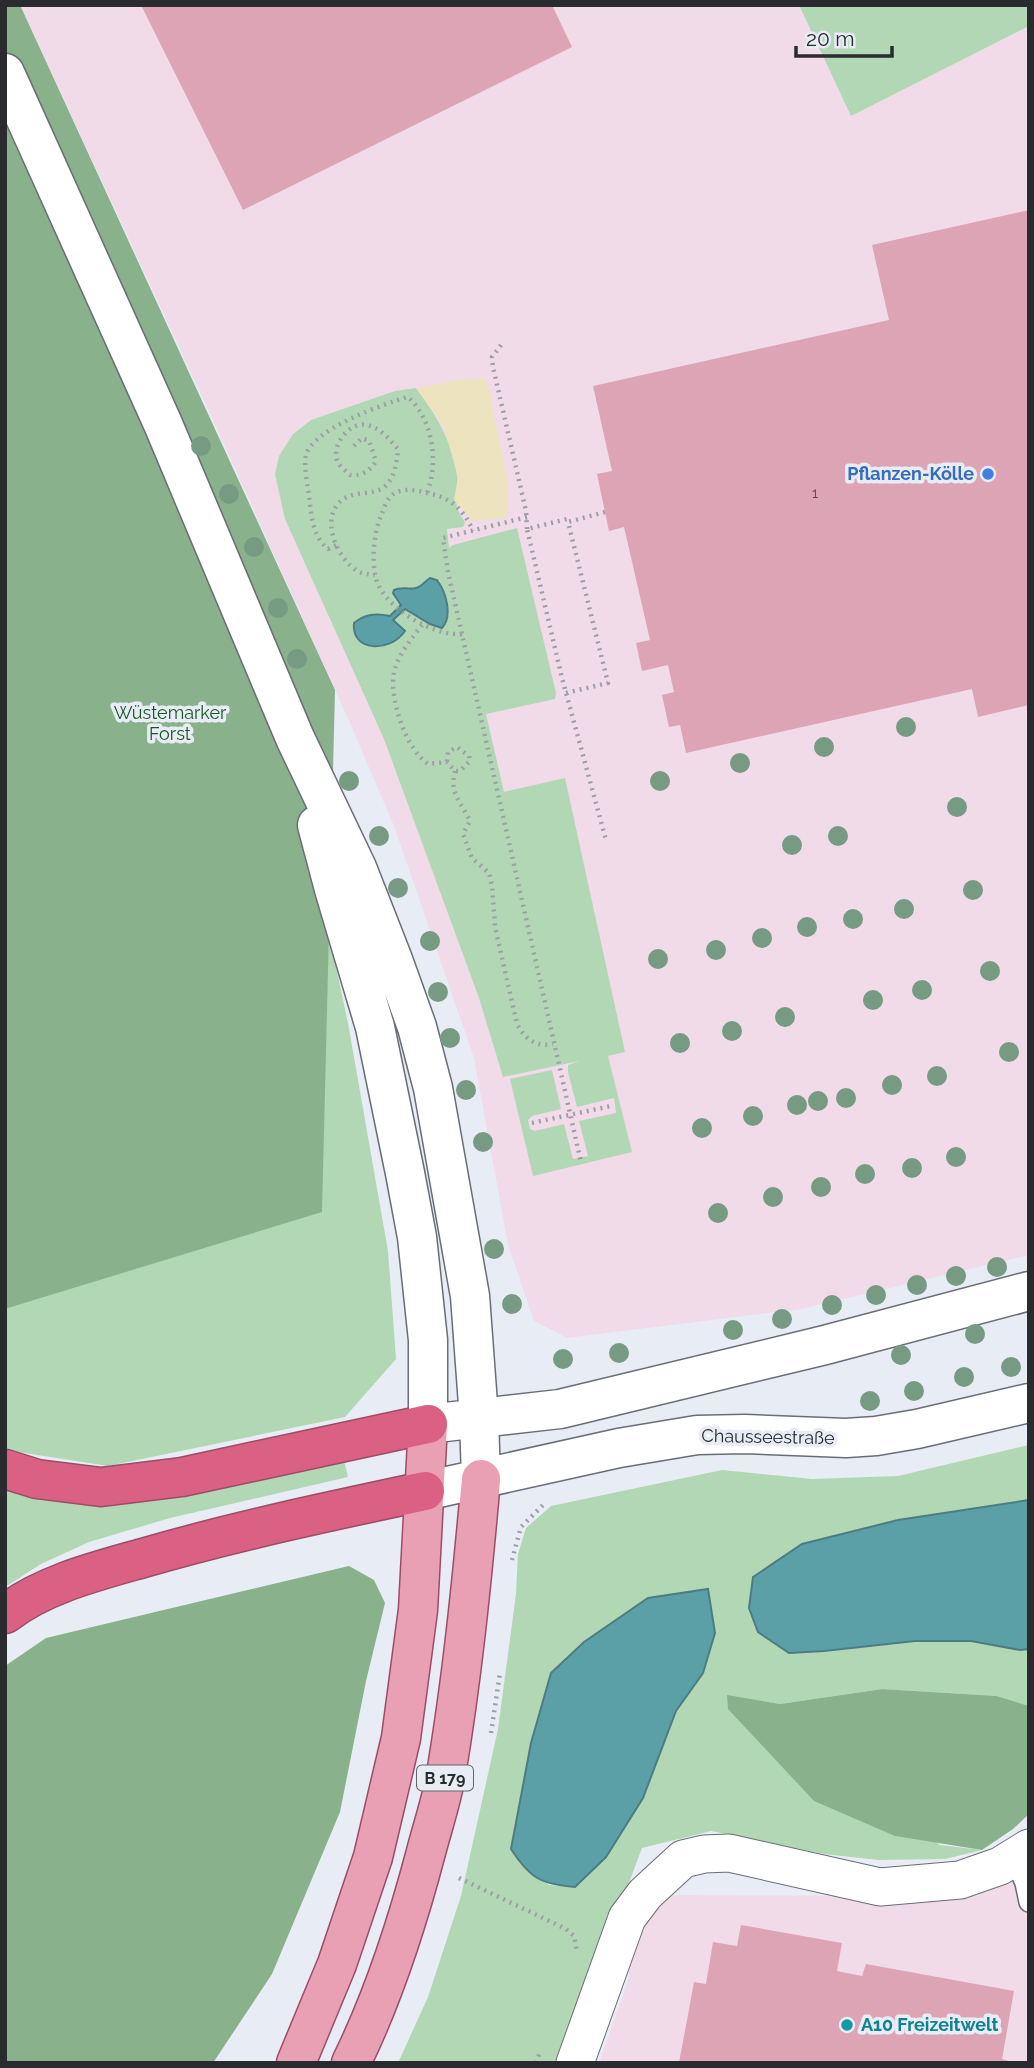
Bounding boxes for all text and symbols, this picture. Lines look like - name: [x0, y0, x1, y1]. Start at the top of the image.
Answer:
- scale bar: [796, 14, 892, 58]
- text: 20 m: [806, 26, 854, 51]
- place label: Pflanzen-Kölle: [847, 463, 974, 484]
- marker: Pflanzen-Kölle: [980, 466, 996, 482]
- house number: 1: [812, 485, 818, 501]
- park label: Wüstemarker Forst: [114, 702, 227, 744]
- street label: Chausseestraße: [701, 1425, 835, 1448]
- road number: B 179: [417, 1766, 473, 1790]
- place label: A10 Freizeitwelt: [861, 2014, 999, 2035]
- marker: A10 Freizeitwelt: [839, 2017, 855, 2033]

